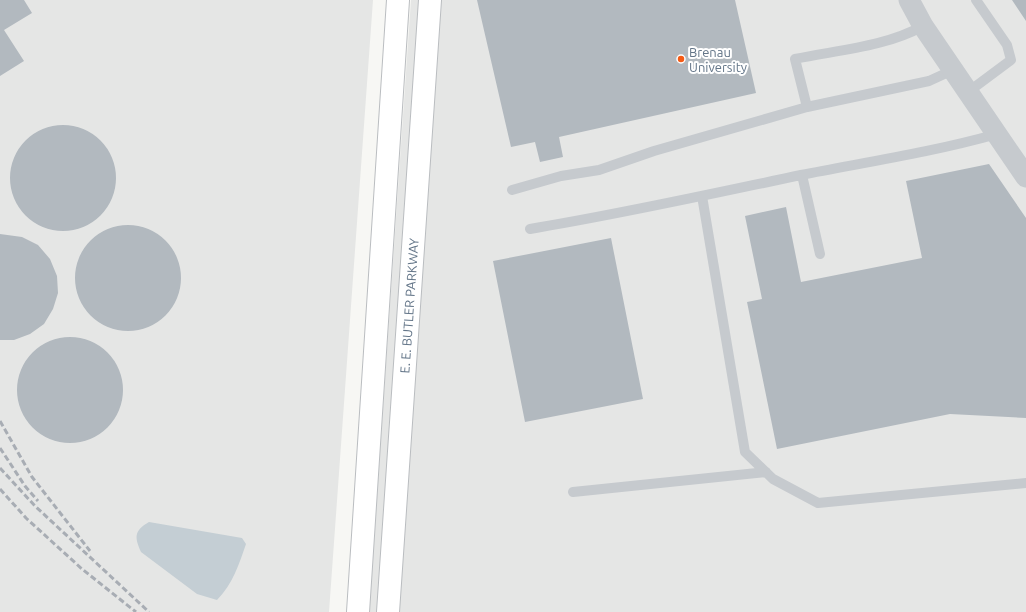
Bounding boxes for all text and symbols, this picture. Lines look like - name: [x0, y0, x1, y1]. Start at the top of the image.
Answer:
- place label: Brenau University: [689, 45, 747, 74]
- marker: Brenau University: [676, 54, 686, 64]
- street label: E. E. BUTLER PARKWAY: [397, 237, 421, 374]

